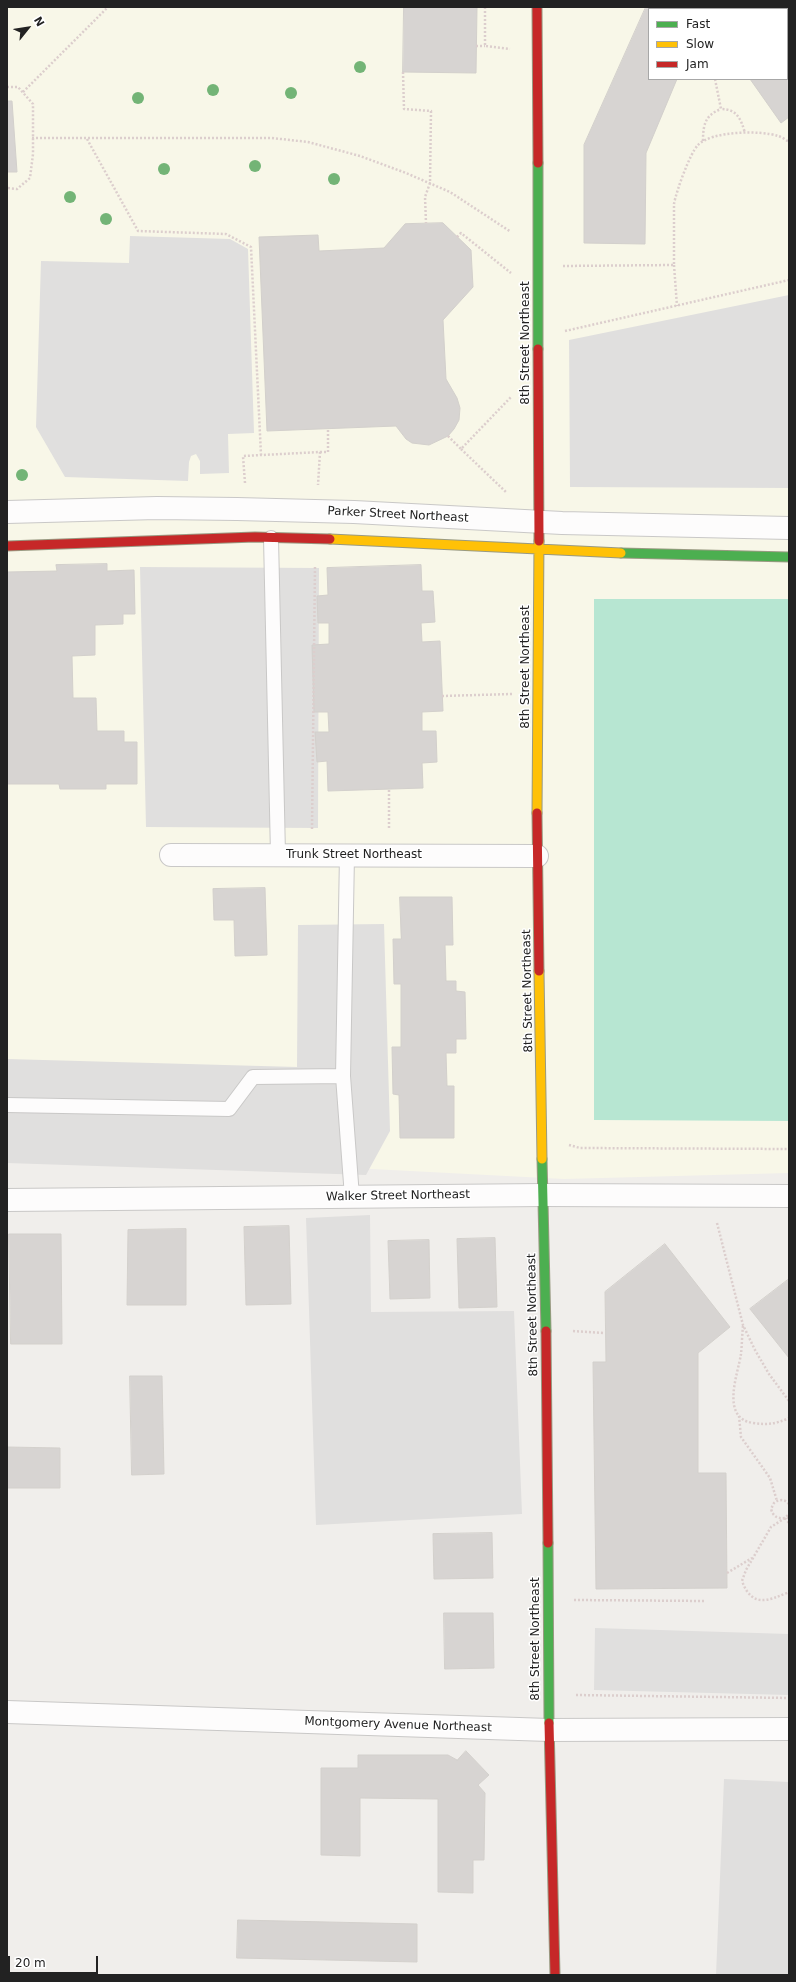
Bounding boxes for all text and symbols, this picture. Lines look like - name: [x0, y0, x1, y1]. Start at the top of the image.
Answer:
- north arrow: [8, 8, 48, 48]
- legend: [648, 8, 788, 80]
- text: N: [31, 15, 47, 29]
- text: Fast: [686, 17, 710, 31]
- text: Slow: [686, 37, 714, 51]
- text: Jam: [686, 57, 709, 71]
- street label: 8th Street Northeast: [519, 281, 533, 405]
- street label: Parker Street Northeast: [327, 504, 469, 526]
- street label: 8th Street Northeast: [519, 605, 533, 729]
- street label: Trunk Street Northeast: [286, 848, 422, 862]
- street label: 8th Street Northeast: [520, 929, 536, 1053]
- street label: Walker Street Northeast: [326, 1188, 470, 1204]
- street label: 8th Street Northeast: [525, 1253, 541, 1377]
- street label: 8th Street Northeast: [529, 1577, 543, 1701]
- street label: Montgomery Avenue Northeast: [304, 1715, 492, 1735]
- scale bar: [10, 1948, 100, 1974]
- text: 20 m: [15, 1956, 46, 1970]

